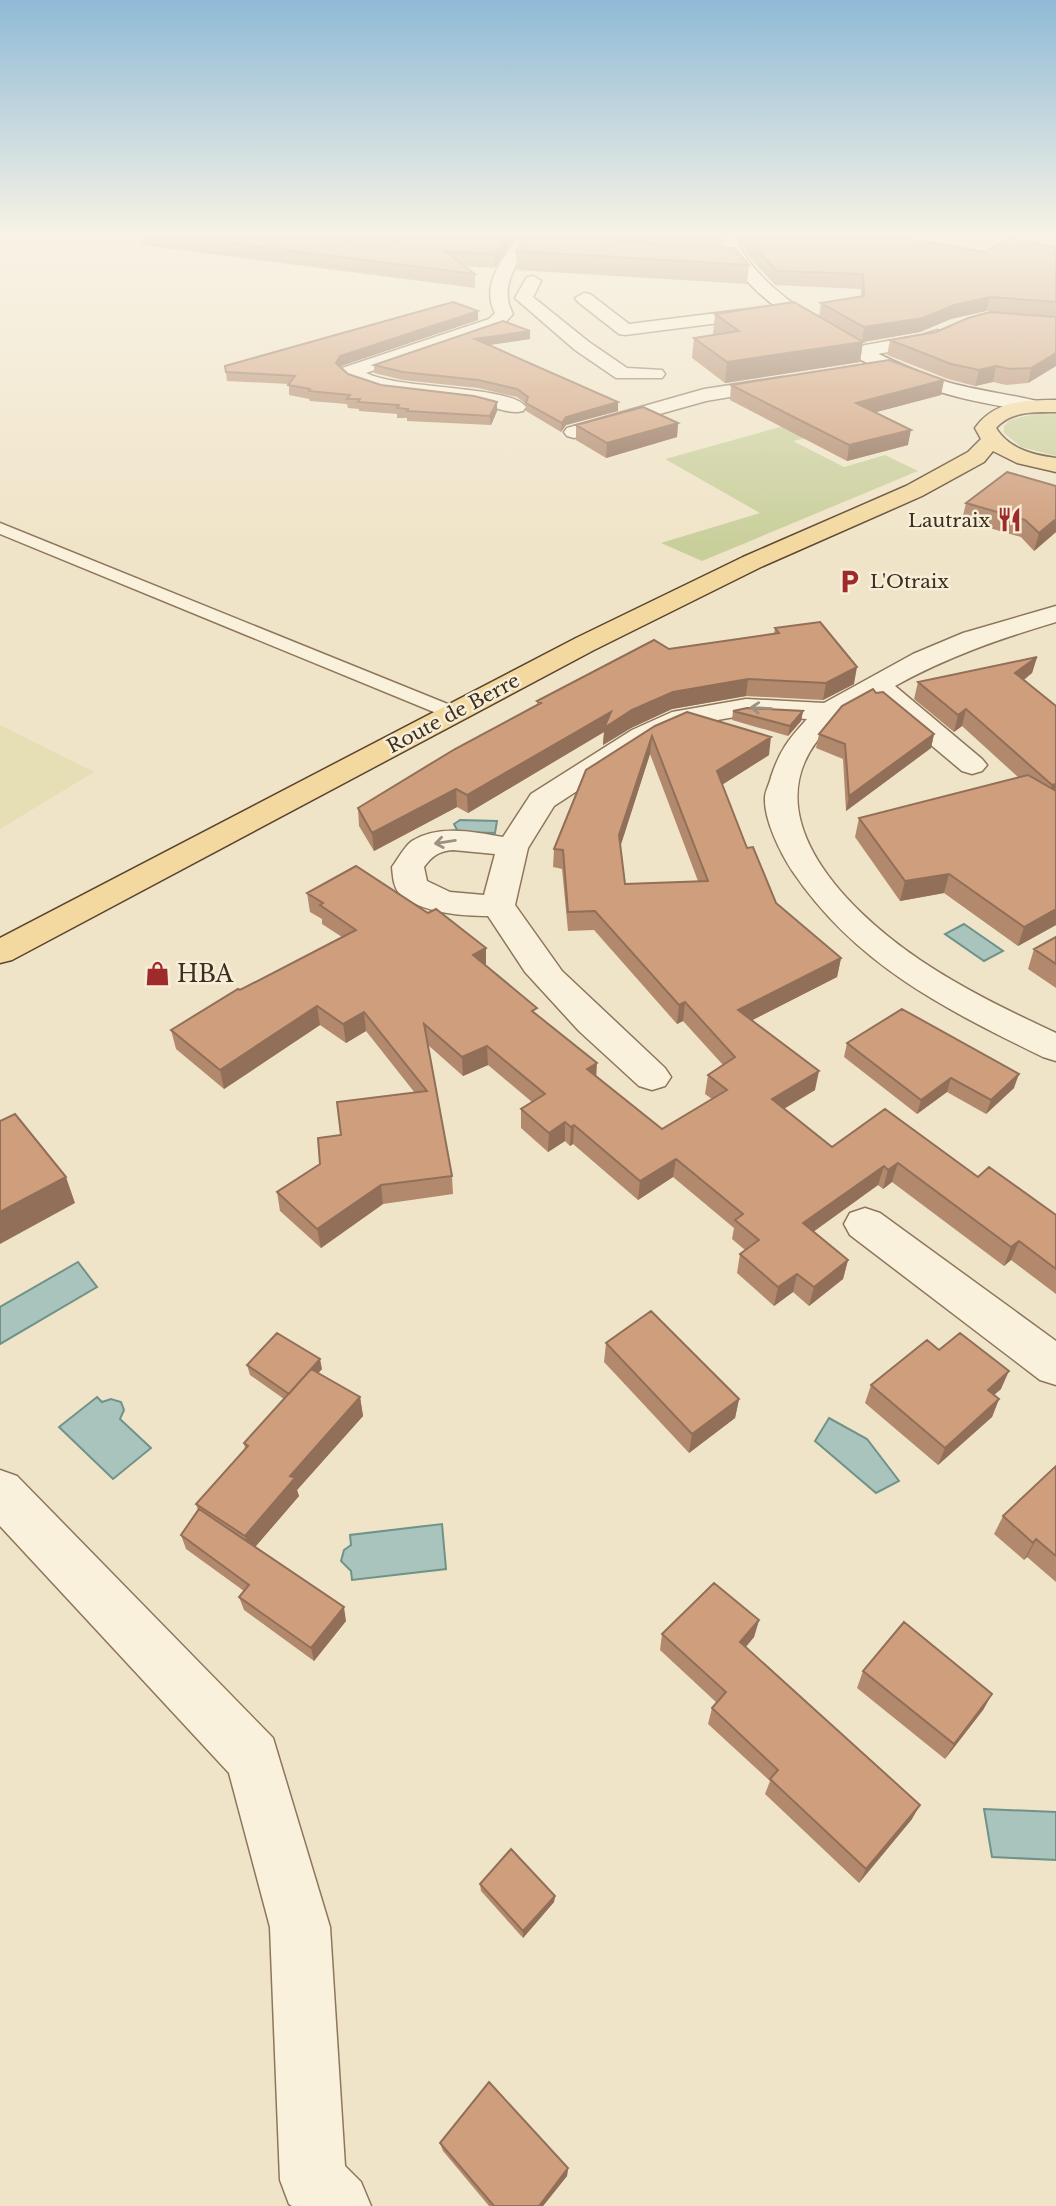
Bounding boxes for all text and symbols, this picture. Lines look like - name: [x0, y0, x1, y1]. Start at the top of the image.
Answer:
- restaurant icon: Lautraix: [996, 506, 1024, 534]
- place label: Lautraix: [908, 509, 990, 532]
- parking icon: L'Otraix: [836, 567, 864, 595]
- place label: L'Otraix: [870, 570, 949, 593]
- street label: Route de Berre: [383, 669, 523, 758]
- one-way arrow: [750, 701, 773, 714]
- one-way arrow: [434, 836, 457, 849]
- shop icon: HBA: [143, 960, 171, 988]
- place label: HBA: [177, 960, 235, 988]

